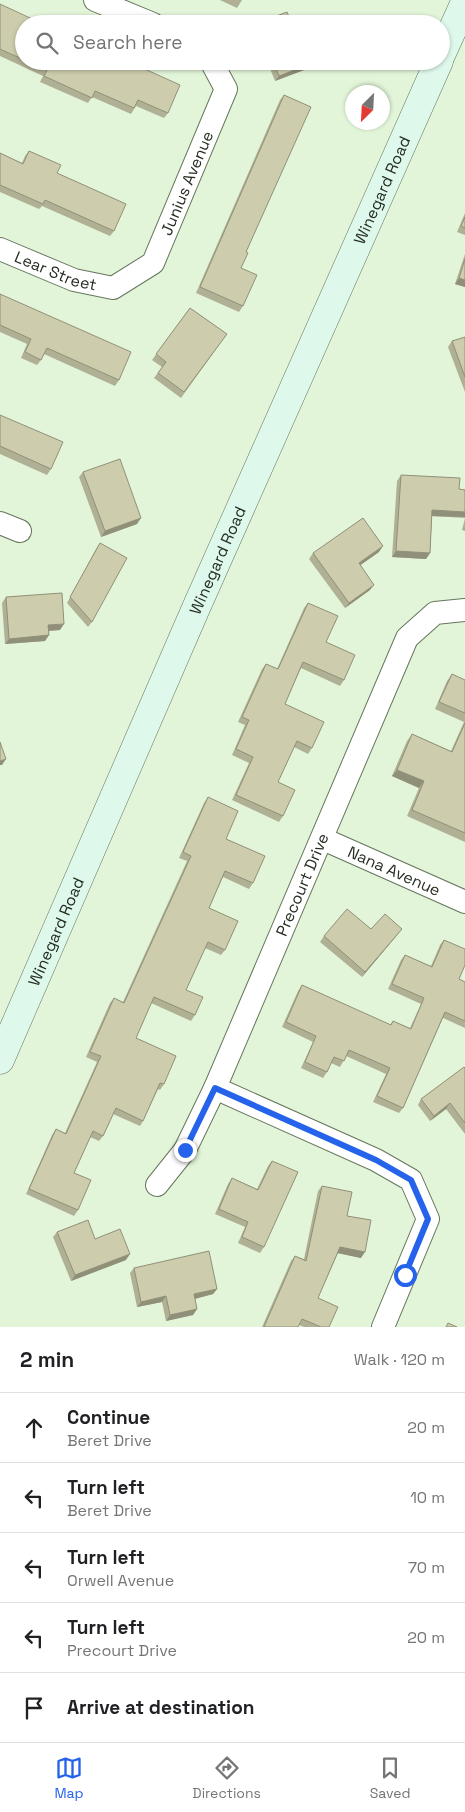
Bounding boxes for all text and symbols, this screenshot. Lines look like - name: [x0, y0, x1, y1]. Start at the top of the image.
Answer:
- search box: [15, 15, 450, 70]
- icon: search: [33, 29, 61, 57]
- text: Search here: [73, 30, 183, 55]
- north arrow: [345, 85, 390, 130]
- street label: Junius Avenue: [155, 128, 218, 238]
- street label: Winegard Road: [348, 133, 415, 247]
- street label: Lear Street: [11, 246, 99, 295]
- street label: Winegard Road: [184, 503, 250, 618]
- street label: Precourt Drive: [271, 830, 333, 939]
- street label: Nana Avenue: [345, 841, 444, 900]
- street label: Winegard Road: [23, 874, 88, 989]
- route end: [174, 1139, 197, 1162]
- route start: [394, 1264, 417, 1287]
- text: 2 min: [20, 1346, 74, 1373]
- text: Walk · 120 m: [354, 1349, 445, 1370]
- text: Continue: [67, 1405, 150, 1430]
- icon: ahead: [20, 1414, 48, 1442]
- text: 20 m: [407, 1417, 445, 1438]
- text: Beret Drive: [67, 1430, 152, 1451]
- text: Turn left: [67, 1475, 145, 1500]
- icon: left: [20, 1484, 48, 1512]
- text: 10 m: [410, 1487, 445, 1508]
- text: Beret Drive: [67, 1500, 152, 1521]
- text: Turn left: [67, 1545, 145, 1570]
- icon: left: [20, 1554, 48, 1582]
- text: 70 m: [408, 1557, 445, 1578]
- text: Orwell Avenue: [67, 1570, 174, 1591]
- text: Turn left: [67, 1615, 145, 1640]
- icon: left: [20, 1624, 48, 1652]
- text: 20 m: [407, 1627, 445, 1648]
- text: Precourt Drive: [67, 1640, 177, 1661]
- icon: arrive: [20, 1694, 48, 1722]
- text: Arrive at destination: [67, 1695, 255, 1720]
- tab: Map: [54, 1754, 84, 1802]
- tab: Directions: [192, 1754, 261, 1802]
- tab: Saved: [370, 1754, 411, 1802]

